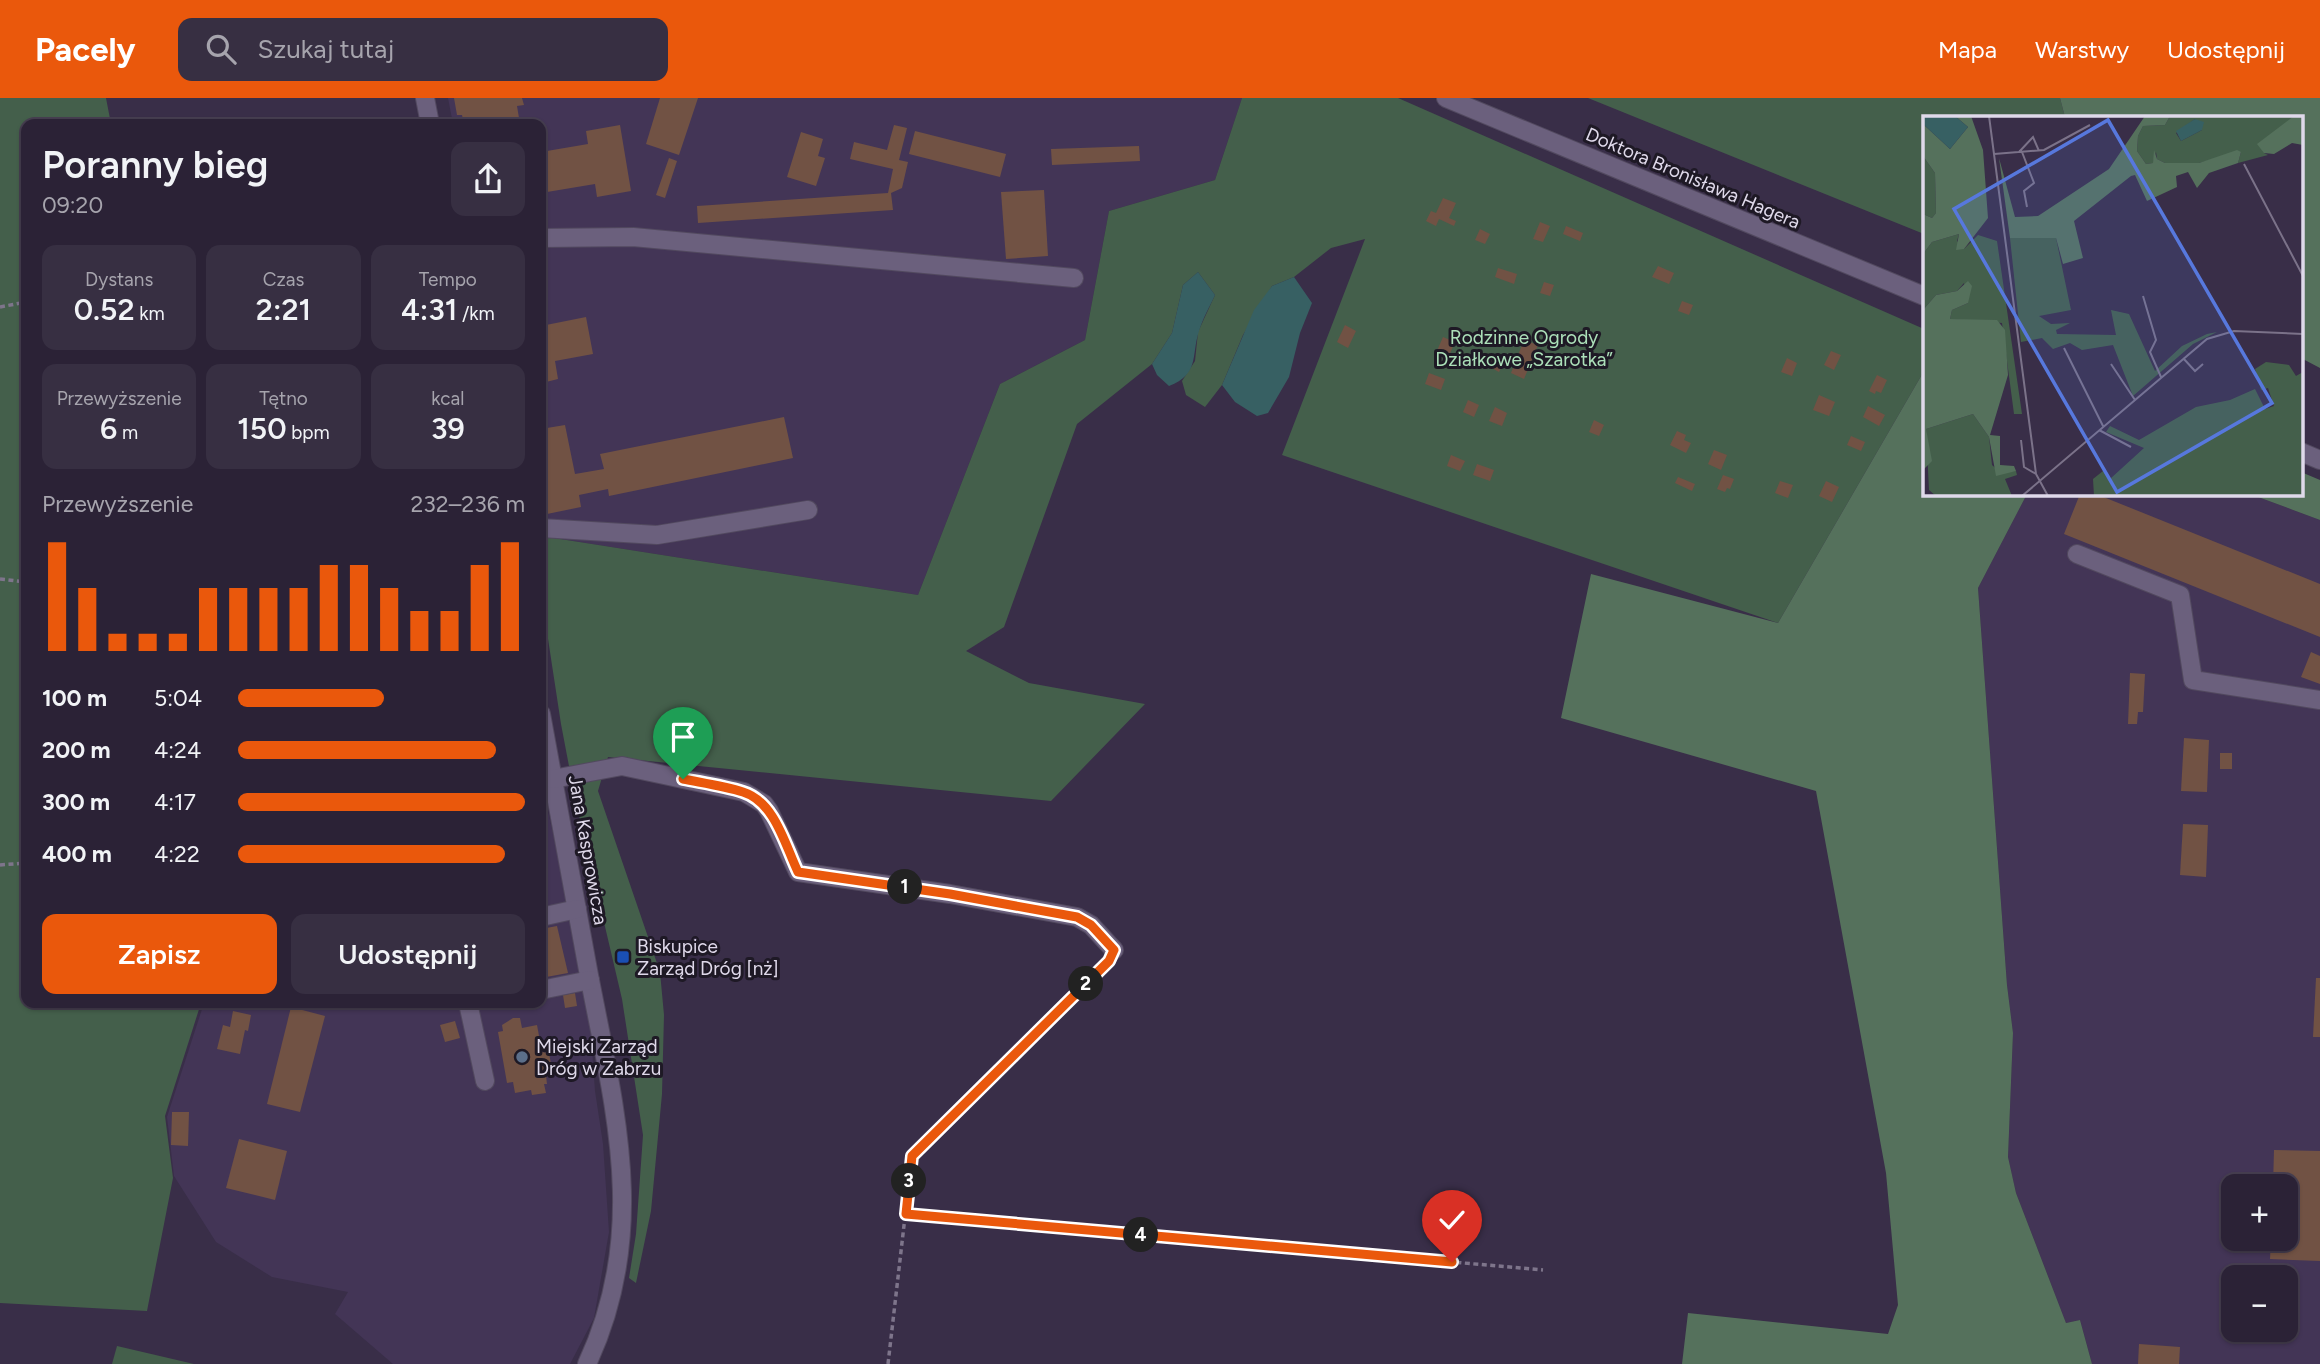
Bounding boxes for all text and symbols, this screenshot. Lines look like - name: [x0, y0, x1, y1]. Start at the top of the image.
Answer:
- search box: [178, 18, 668, 81]
- text: Pacely: [35, 30, 136, 69]
- icon: search: [202, 30, 240, 68]
- text: Szukaj tutaj: [258, 33, 394, 65]
- text: Mapa: [1938, 35, 1997, 64]
- text: Warstwy: [2035, 35, 2129, 64]
- text: Udostępnij: [2167, 35, 2285, 64]
- inset map: [1923, 116, 2302, 495]
- street label: Doktora Bronisława Hagera: [1582, 122, 1804, 234]
- text: Poranny bieg: [42, 142, 268, 188]
- button: share: [451, 142, 525, 216]
- text: 09:20: [42, 191, 103, 219]
- text: Dystans: [85, 268, 153, 291]
- text: Czas: [263, 268, 304, 291]
- text: Tempo: [419, 268, 477, 291]
- text: 0.52: [74, 291, 135, 328]
- text: 2:21: [256, 291, 311, 328]
- text: 4:31: [401, 291, 457, 328]
- text: km: [135, 302, 165, 325]
- text: /km: [457, 302, 495, 325]
- park label: Rodzinne Ogrody Działkowe „Szarotka”: [1435, 326, 1613, 371]
- text: Przewyższenie: [57, 387, 182, 410]
- text: Tętno: [259, 387, 308, 410]
- text: kcal: [431, 387, 464, 410]
- text: 6: [100, 410, 117, 447]
- text: 150: [237, 410, 287, 447]
- text: 39: [431, 410, 465, 447]
- text: m: [117, 421, 138, 444]
- text: bpm: [287, 421, 330, 444]
- text: Przewyższenie: [42, 490, 193, 518]
- text: 232–236 m: [410, 490, 525, 518]
- text: 100 m: [42, 684, 107, 712]
- text: 5:04: [154, 684, 202, 712]
- pin: [653, 707, 713, 779]
- icon: arrive: [664, 718, 702, 756]
- text: 200 m: [42, 736, 111, 764]
- text: 4:24: [154, 736, 201, 764]
- street label: Jana Kasprowicza: [564, 773, 612, 927]
- text: 300 m: [42, 788, 110, 816]
- text: 4:17: [154, 788, 196, 816]
- text: 400 m: [42, 840, 112, 868]
- text: 4:22: [154, 840, 200, 868]
- pin: 1: [888, 870, 922, 904]
- text: 1: [900, 875, 909, 898]
- button: Zapisz: [42, 914, 277, 994]
- button: Udostępnij: [291, 914, 525, 994]
- place label: Biskupice Zarząd Dróg [nż]: [637, 935, 779, 980]
- marker: Biskupice Zarząd Dróg [nż]: [615, 949, 631, 965]
- pin: 2: [1068, 966, 1104, 1001]
- text: 2: [1080, 972, 1091, 995]
- place label: Miejski Zarząd Dróg w Zabrzu: [536, 1035, 661, 1080]
- marker: Miejski Zarząd Dróg w Zabrzu: [514, 1049, 530, 1065]
- pin: 3: [892, 1164, 926, 1198]
- text: 3: [903, 1169, 914, 1192]
- map controls: [2221, 1174, 2298, 1342]
- button: +: [2221, 1174, 2298, 1251]
- pin: [1422, 1190, 1482, 1262]
- icon: check: [1433, 1201, 1471, 1239]
- pin: 4: [1124, 1218, 1158, 1252]
- text: 4: [1134, 1223, 1147, 1246]
- button: −: [2221, 1265, 2298, 1342]

